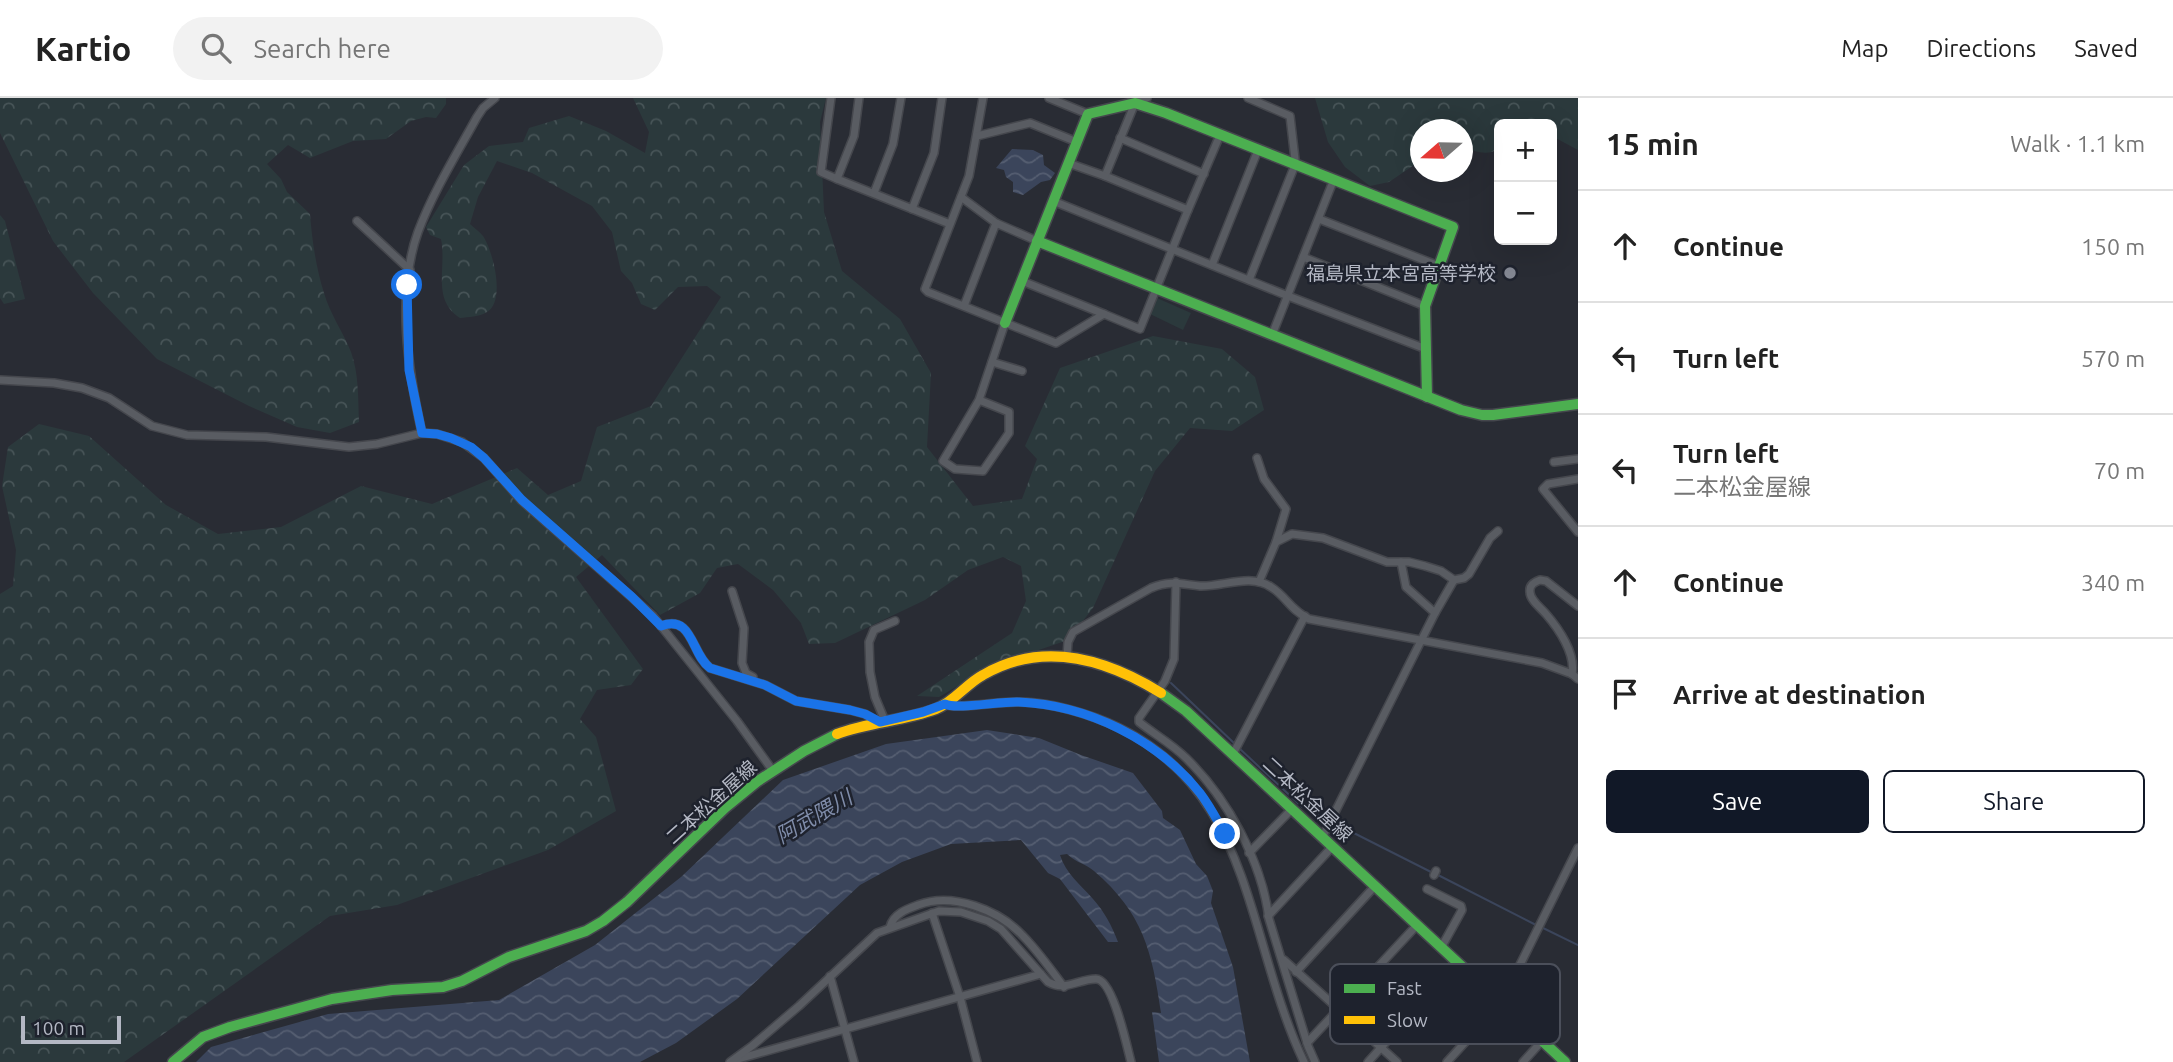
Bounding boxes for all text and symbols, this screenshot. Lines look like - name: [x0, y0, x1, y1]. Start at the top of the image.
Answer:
- search box: [173, 17, 663, 80]
- icon: search: [197, 29, 235, 67]
- text: Kartio: [35, 30, 131, 67]
- text: Search here: [253, 34, 391, 63]
- text: Map: [1841, 35, 1888, 62]
- text: Directions: [1926, 35, 2036, 62]
- text: Saved: [2074, 35, 2138, 62]
- north arrow: [1410, 119, 1473, 182]
- map controls: [1494, 119, 1557, 245]
- button: +: [1494, 119, 1557, 182]
- text: 15 min: [1606, 127, 1699, 161]
- text: Walk · 1.1 km: [2010, 131, 2145, 156]
- button: −: [1494, 182, 1557, 245]
- icon: ahead: [1606, 227, 1644, 265]
- text: Continue: [1673, 232, 1784, 261]
- text: 150 m: [2081, 234, 2145, 259]
- place label: 福島県立本宮高等学校: [1306, 262, 1496, 284]
- marker: 福島県立本宮高等学校: [1502, 265, 1518, 281]
- route start: [391, 269, 422, 300]
- icon: left: [1606, 339, 1644, 377]
- text: Turn left: [1673, 344, 1779, 373]
- text: 570 m: [2081, 346, 2145, 371]
- text: Turn left: [1673, 439, 1779, 468]
- icon: left: [1606, 451, 1644, 489]
- text: 70 m: [2094, 458, 2145, 483]
- text: 二本松金屋線: [1673, 474, 1811, 499]
- icon: ahead: [1606, 563, 1644, 601]
- text: Continue: [1673, 568, 1784, 597]
- text: 340 m: [2081, 570, 2145, 595]
- icon: arrive: [1606, 675, 1644, 713]
- text: Arrive at destination: [1673, 680, 1926, 709]
- street label: 二本松金屋線: [1259, 752, 1357, 846]
- street label: 二本松金屋線: [661, 756, 761, 848]
- button: Save: [1606, 770, 1869, 833]
- button: Share: [1883, 770, 2145, 833]
- water label: 阿武隈川: [771, 784, 858, 848]
- route end: [1209, 818, 1240, 849]
- legend: [1330, 964, 1560, 1044]
- text: Fast: [1387, 977, 1422, 999]
- text: Slow: [1387, 1009, 1428, 1031]
- scale bar: [21, 1013, 121, 1045]
- text: 100 m: [32, 1017, 85, 1039]

